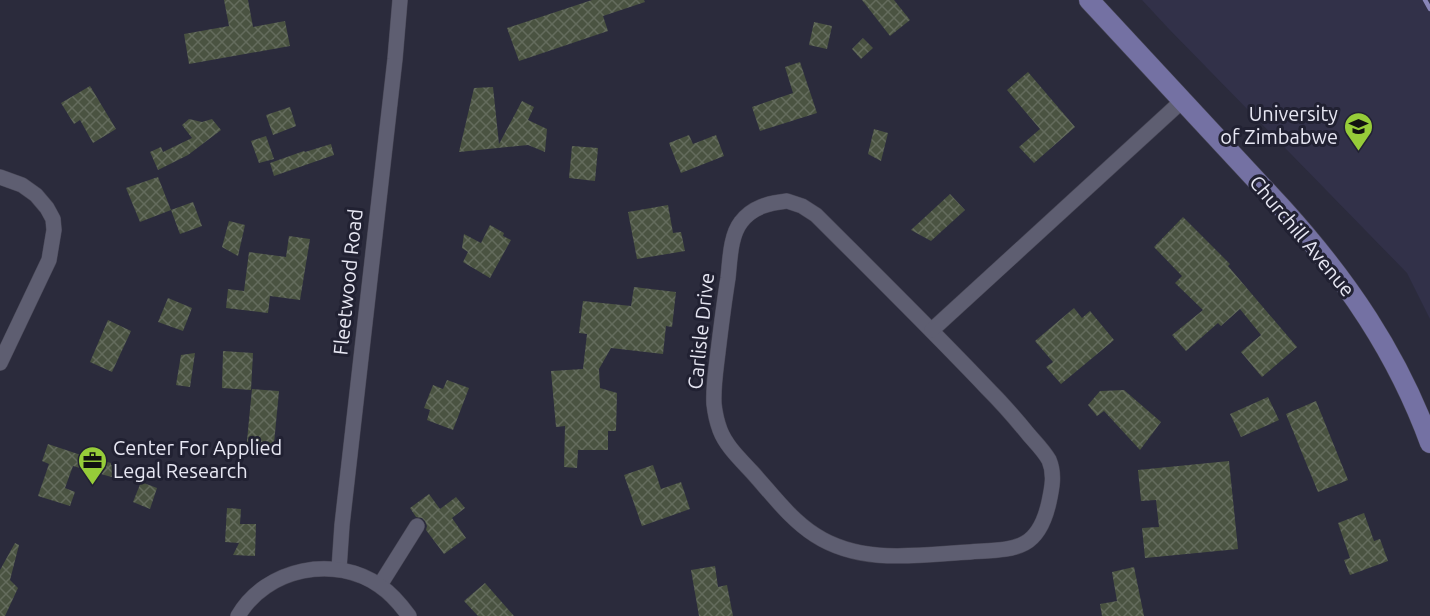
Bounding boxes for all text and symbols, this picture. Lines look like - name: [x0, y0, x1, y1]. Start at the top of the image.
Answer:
- place label: University of Zimbabwe: [1220, 102, 1338, 148]
- school or university icon: University of Zimbabwe: [1343, 110, 1375, 152]
- street label: Churchill Avenue: [1245, 171, 1360, 301]
- street label: Fleetwood Road: [328, 208, 367, 356]
- street label: Carlisle Drive: [683, 272, 718, 390]
- place label: Center For Applied Legal Research: [113, 436, 282, 482]
- office icon: Center For Applied Legal Research: [76, 444, 108, 486]

